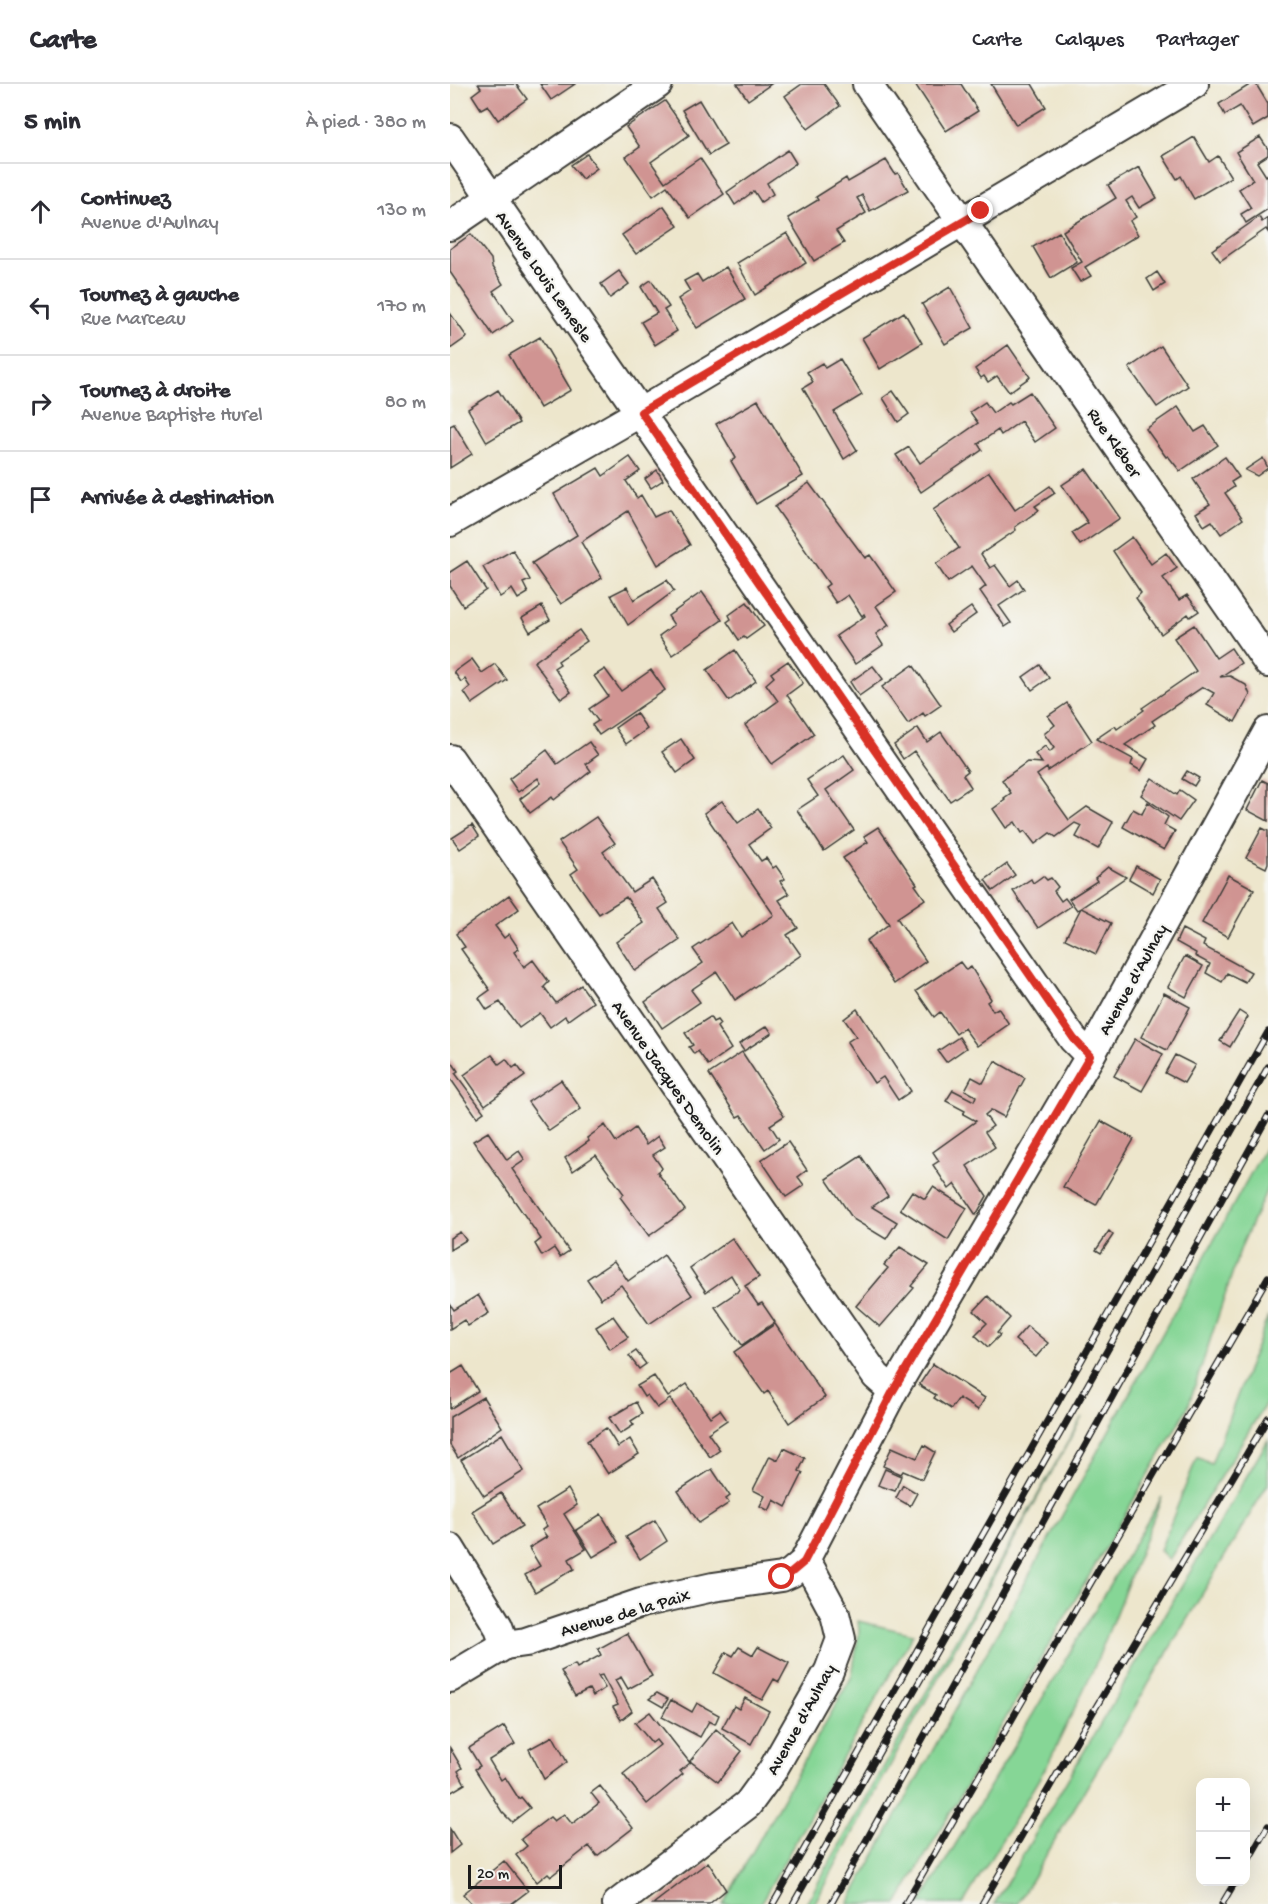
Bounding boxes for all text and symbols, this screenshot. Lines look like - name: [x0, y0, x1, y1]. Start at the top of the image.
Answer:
- text: Carte: [30, 25, 97, 58]
- text: Carte: [972, 29, 1022, 54]
- text: Calques: [1055, 29, 1124, 54]
- text: Partager: [1157, 29, 1238, 54]
- text: 5 min: [24, 108, 80, 139]
- text: À pied · 380 m: [306, 112, 426, 135]
- text: Continuez: [81, 187, 170, 213]
- icon: ahead: [24, 195, 57, 228]
- route end: [967, 197, 993, 223]
- text: 130 m: [377, 200, 426, 223]
- street label: Avenue Louis Lemesle: [490, 208, 597, 348]
- text: Avenue d'Aulnay: [81, 213, 219, 236]
- text: Tournez à gauche: [81, 283, 239, 309]
- icon: left: [24, 291, 57, 324]
- text: 170 m: [377, 296, 426, 319]
- text: Rue Marceau: [81, 309, 186, 332]
- text: Tournez à droite: [81, 379, 230, 405]
- icon: right: [24, 387, 57, 420]
- text: 80 m: [385, 392, 426, 415]
- text: Avenue Baptiste Hurel: [81, 405, 263, 428]
- street label: Rue Kléber: [1081, 405, 1145, 483]
- icon: arrive: [24, 483, 57, 516]
- text: Arrivée à destination: [81, 486, 274, 512]
- street label: Avenue d'Aulnay: [1095, 921, 1173, 1040]
- street label: Avenue Jacques Demolin: [606, 997, 728, 1160]
- route start: [768, 1563, 794, 1589]
- street label: Avenue de la Paix: [558, 1586, 694, 1643]
- street label: Avenue d'Aulnay: [763, 1661, 841, 1780]
- map controls: [1196, 1778, 1250, 1886]
- button: +: [1196, 1778, 1250, 1832]
- button: −: [1196, 1832, 1250, 1886]
- scale bar: [468, 1862, 562, 1890]
- text: 20 m: [477, 1866, 509, 1885]

